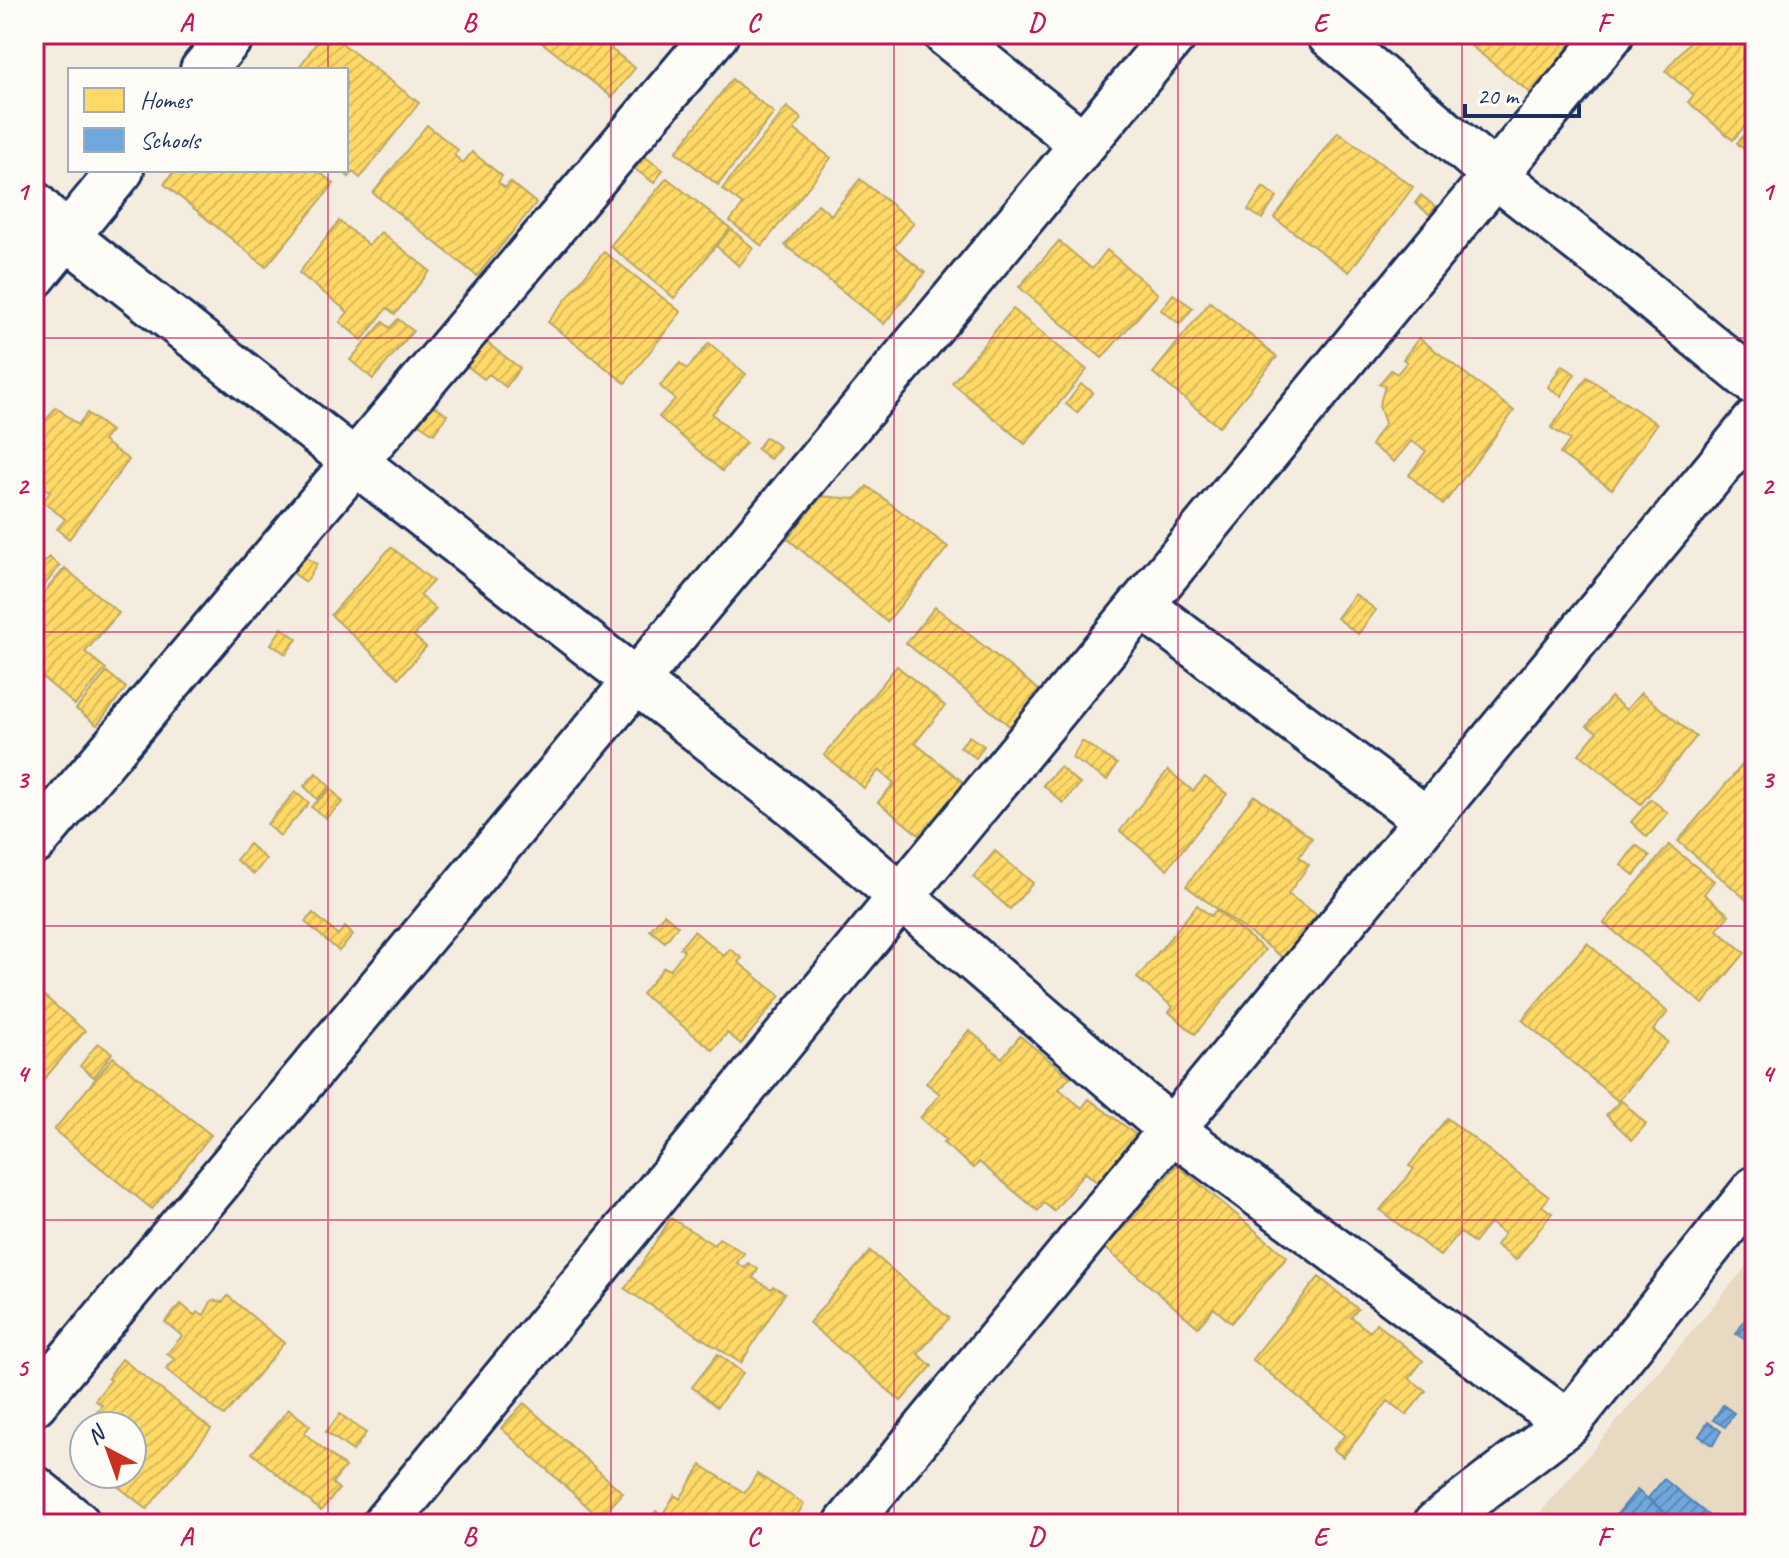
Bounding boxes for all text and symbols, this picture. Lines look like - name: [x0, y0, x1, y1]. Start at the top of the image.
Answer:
- text: A: [179, 6, 194, 39]
- text: B: [462, 6, 478, 39]
- text: C: [747, 6, 763, 39]
- text: D: [1028, 6, 1046, 39]
- text: E: [1313, 6, 1331, 39]
- text: F: [1597, 6, 1615, 39]
- legend: [68, 68, 348, 172]
- scale bar: [1465, 68, 1579, 118]
- text: 20 m: [1477, 81, 1520, 111]
- text: Homes: [140, 85, 193, 115]
- text: Schools: [140, 125, 203, 155]
- text: 1: [16, 175, 31, 208]
- text: 1: [1761, 175, 1776, 208]
- text: 2: [16, 469, 30, 502]
- text: 2: [1761, 469, 1775, 502]
- text: 3: [16, 763, 30, 796]
- text: 3: [1761, 763, 1775, 796]
- text: 4: [16, 1057, 31, 1090]
- text: 4: [1761, 1057, 1776, 1090]
- text: 5: [16, 1351, 30, 1384]
- text: 5: [1761, 1351, 1775, 1384]
- north arrow: [68, 1410, 148, 1490]
- text: N: [81, 1418, 112, 1451]
- text: A: [179, 1520, 194, 1553]
- text: B: [462, 1520, 478, 1553]
- text: C: [747, 1520, 763, 1553]
- text: D: [1028, 1520, 1046, 1553]
- text: E: [1313, 1520, 1331, 1553]
- text: F: [1597, 1520, 1615, 1553]

